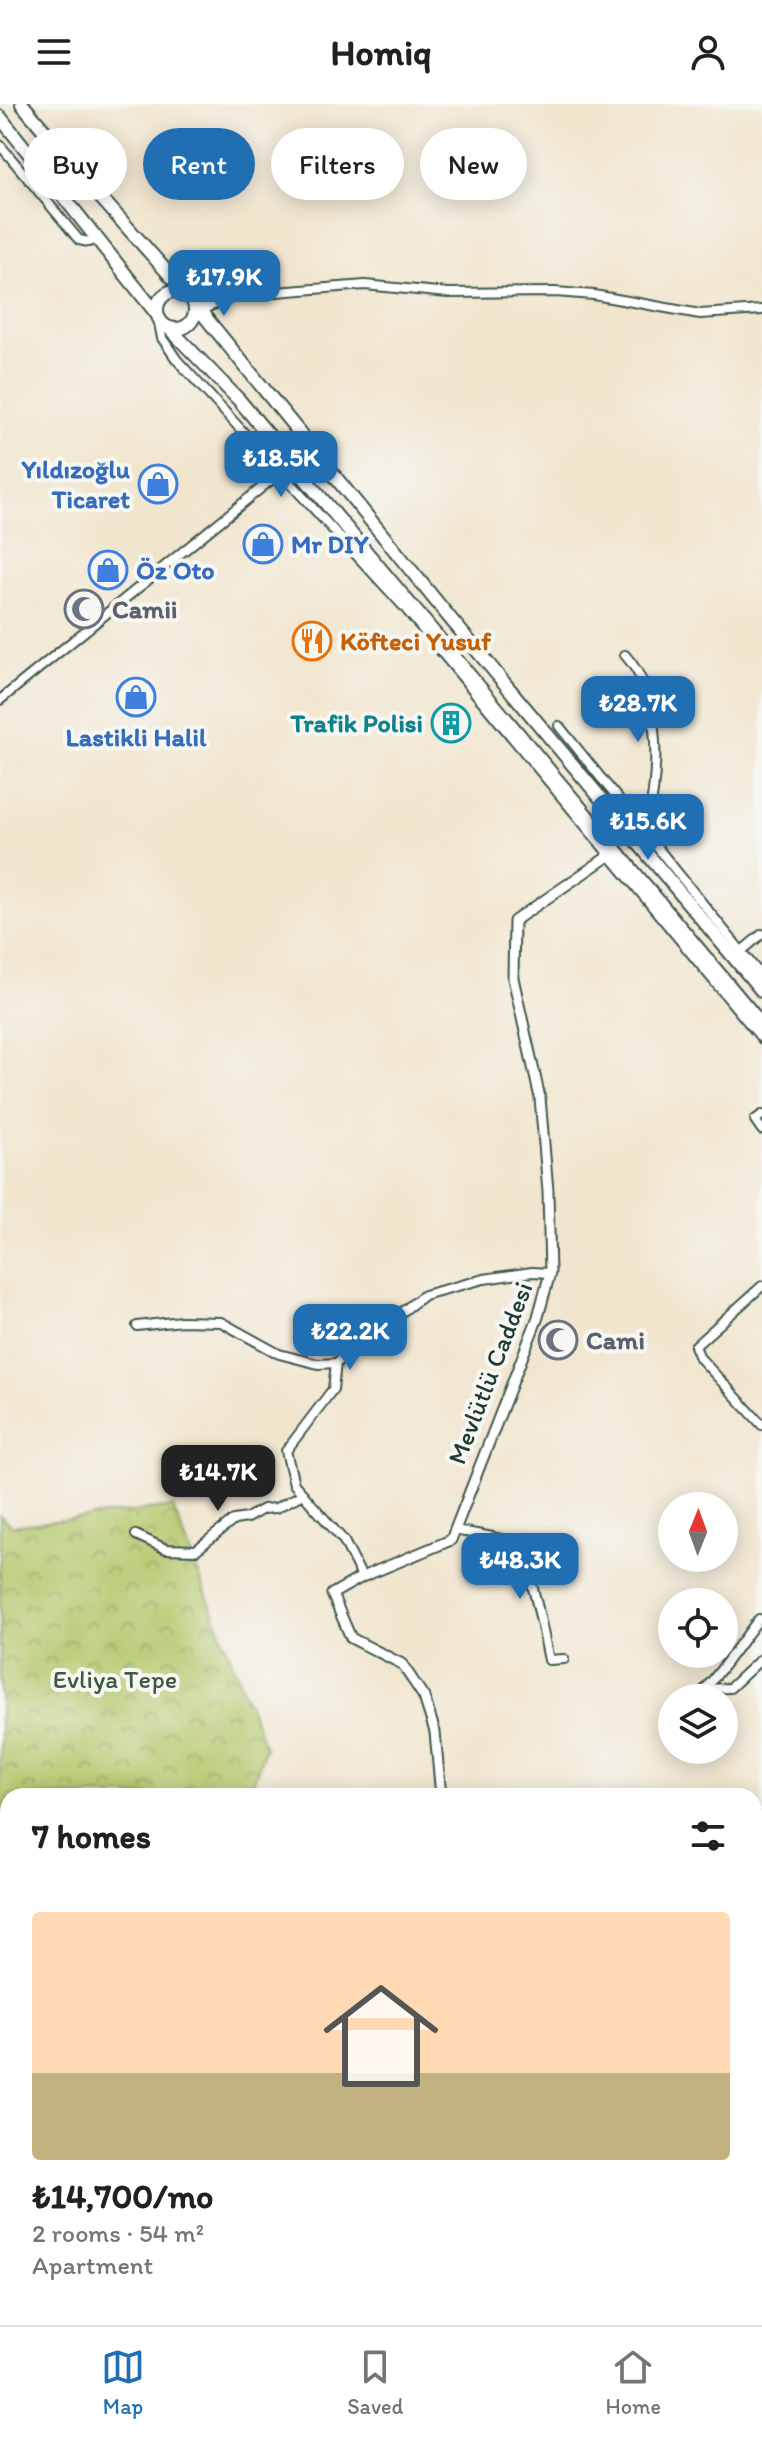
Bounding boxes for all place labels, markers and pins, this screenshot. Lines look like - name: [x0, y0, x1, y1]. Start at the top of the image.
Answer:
- pin: ₺17.9K: [159, 250, 289, 318]
- pin: ₺18.5K: [216, 431, 346, 499]
- place label: Yıldızoğlu Ticaret: [21, 453, 131, 515]
- shop icon: Yıldızoğlu Ticaret: [137, 463, 179, 505]
- shop icon: Mr DIY: [242, 523, 284, 565]
- place label: Mr DIY: [291, 528, 370, 560]
- shop icon: Öz Oto: [87, 549, 129, 591]
- place label: Öz Oto: [136, 554, 215, 586]
- mosque icon: Camii: [63, 588, 105, 630]
- place label: Camii: [112, 593, 177, 625]
- restaurant icon: Köfteci Yusuf: [291, 620, 333, 662]
- place label: Köfteci Yusuf: [340, 625, 492, 657]
- shop icon: Lastikli Halil: [115, 676, 157, 718]
- pin: ₺28.7K: [573, 676, 703, 744]
- building icon: Trafik Polisi: [430, 702, 472, 744]
- place label: Trafik Polisi: [290, 707, 423, 739]
- place label: Lastikli Halil: [66, 721, 207, 753]
- pin: ₺15.6K: [583, 794, 713, 862]
- pin: ₺22.2K: [285, 1304, 415, 1372]
- mosque icon: Cami: [537, 1319, 579, 1361]
- place label: Cami: [586, 1324, 645, 1356]
- pin: ₺14.7K: [153, 1445, 283, 1513]
- pin: ₺48.3K: [455, 1533, 585, 1601]

